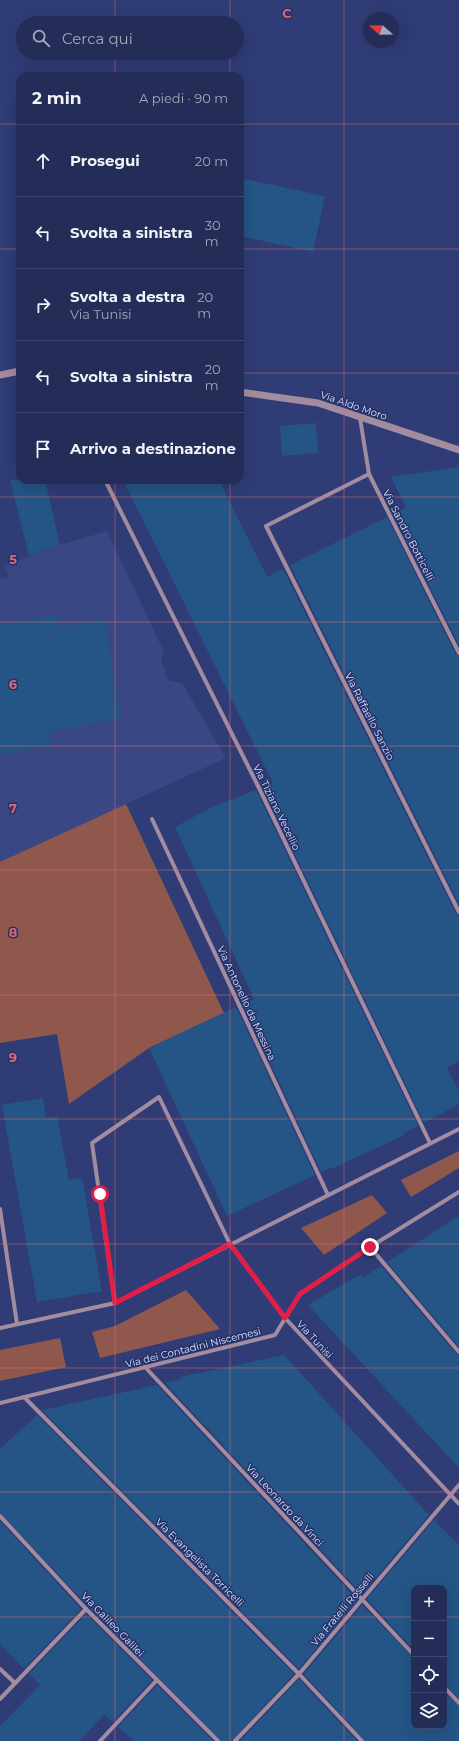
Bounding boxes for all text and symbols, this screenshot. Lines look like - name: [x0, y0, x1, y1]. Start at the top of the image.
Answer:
- text: C: [282, 5, 292, 21]
- north arrow: [363, 12, 399, 48]
- search box: [16, 16, 244, 60]
- icon: search: [30, 27, 52, 49]
- text: Cerca qui: [62, 29, 133, 48]
- text: 2 min: [32, 88, 82, 108]
- text: A piedi · 90 m: [139, 90, 228, 106]
- icon: ahead: [32, 150, 54, 172]
- text: Prosegui: [70, 151, 140, 170]
- text: 20 m: [195, 153, 228, 169]
- text: 30 m: [205, 217, 221, 249]
- icon: left: [32, 222, 54, 244]
- text: Svolta a sinistra: [70, 223, 193, 242]
- text: Svolta a destra: [70, 287, 185, 306]
- text: 20 m: [197, 289, 213, 321]
- icon: right: [32, 294, 54, 316]
- text: Via Tunisi: [70, 306, 132, 322]
- text: 20 m: [205, 361, 221, 393]
- icon: left: [32, 366, 54, 388]
- text: Svolta a sinistra: [70, 367, 193, 386]
- street label: Via Aldo Moro: [319, 388, 389, 423]
- icon: arrive: [32, 438, 54, 460]
- text: Arrivo a destinazione: [70, 439, 236, 458]
- street label: Via Sandro Botticelli: [380, 487, 437, 583]
- text: 5: [9, 551, 17, 567]
- street label: Via Raffaello Sanzio: [342, 670, 397, 762]
- text: 6: [9, 676, 18, 692]
- street label: Via Tiziano Vecellio: [250, 762, 303, 852]
- text: 7: [9, 800, 17, 816]
- text: 8: [9, 924, 18, 940]
- street label: Via Antonello da Messina: [214, 944, 279, 1063]
- text: 9: [9, 1049, 17, 1065]
- route start: [91, 1185, 109, 1203]
- route end: [361, 1238, 379, 1256]
- street label: Via Tunisi: [294, 1318, 336, 1361]
- street label: Via dei Contadini Niscemesi: [124, 1324, 262, 1371]
- street label: Via Leonardo da Vinci: [243, 1461, 326, 1549]
- street label: Via Evangelista Torricelli: [153, 1515, 247, 1609]
- street label: Via Fratelli Rosselli: [308, 1570, 377, 1649]
- map controls: [411, 1585, 447, 1729]
- button: +: [411, 1585, 447, 1621]
- street label: Via Galileo Galilei: [78, 1589, 147, 1659]
- button: −: [411, 1621, 447, 1657]
- button: locate: [411, 1657, 447, 1693]
- button: layers: [411, 1693, 447, 1729]

